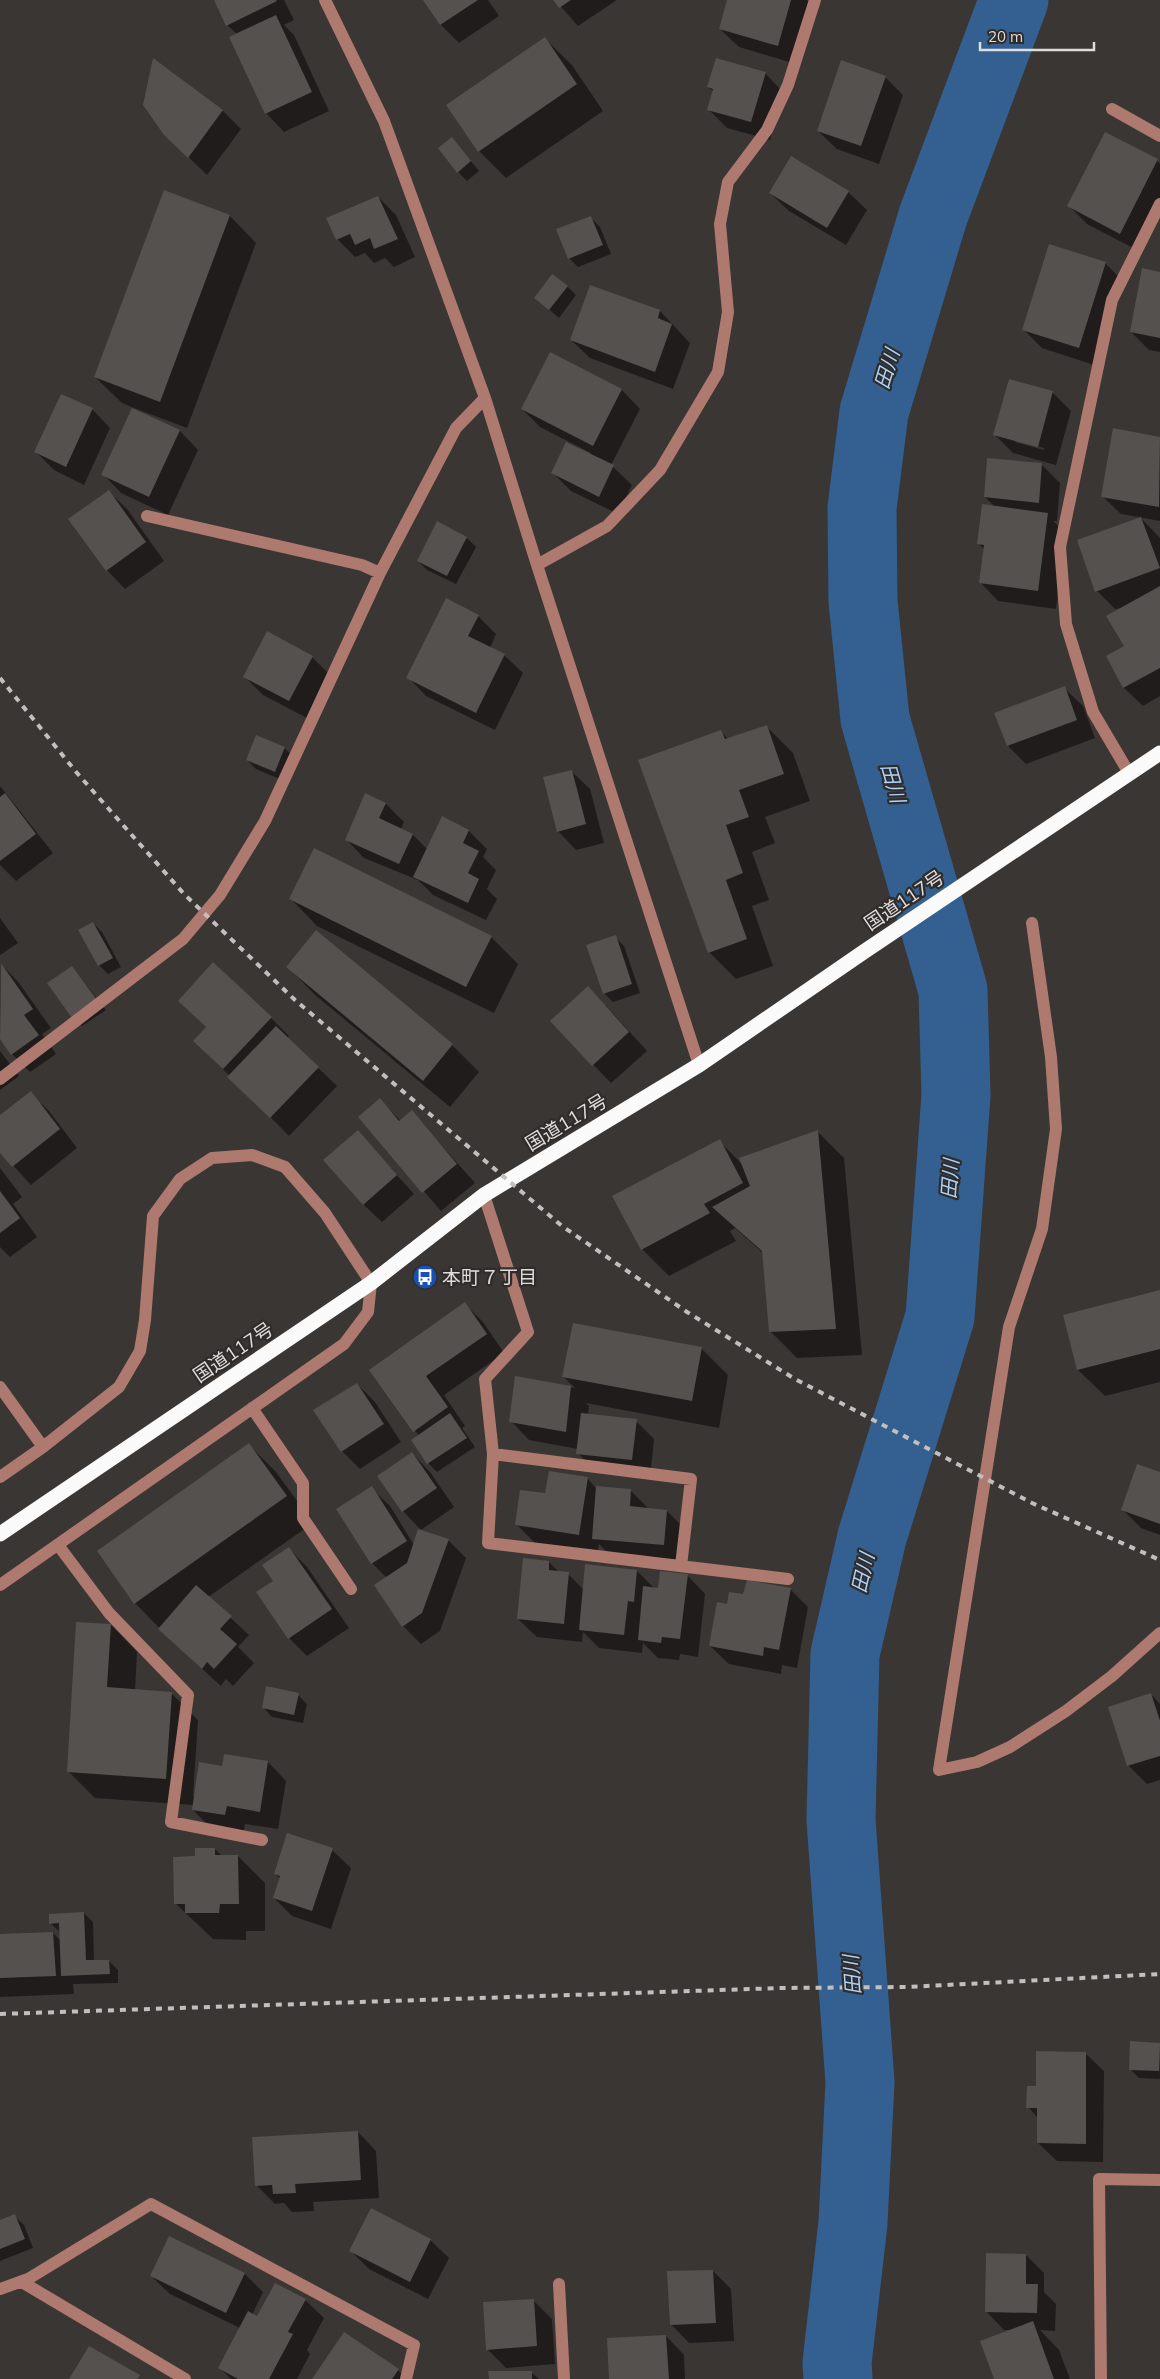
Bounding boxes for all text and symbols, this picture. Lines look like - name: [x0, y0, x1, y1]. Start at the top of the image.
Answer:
- scale bar: [980, 20, 1094, 52]
- text: 20 m: [988, 27, 1023, 46]
- water label: 田川: [869, 344, 905, 392]
- water label: 田川: [876, 760, 912, 807]
- street label: 国道117号: [859, 865, 949, 935]
- street label: 国道117号: [521, 1088, 611, 1156]
- water label: 田川: [936, 1156, 964, 1200]
- bus stop icon: 本町７丁目: [412, 1264, 438, 1290]
- place label: 本町７丁目: [442, 1265, 537, 1289]
- street label: 国道117号: [188, 1317, 278, 1387]
- water label: 田川: [846, 1549, 880, 1595]
- water label: 田川: [837, 1952, 865, 1996]

